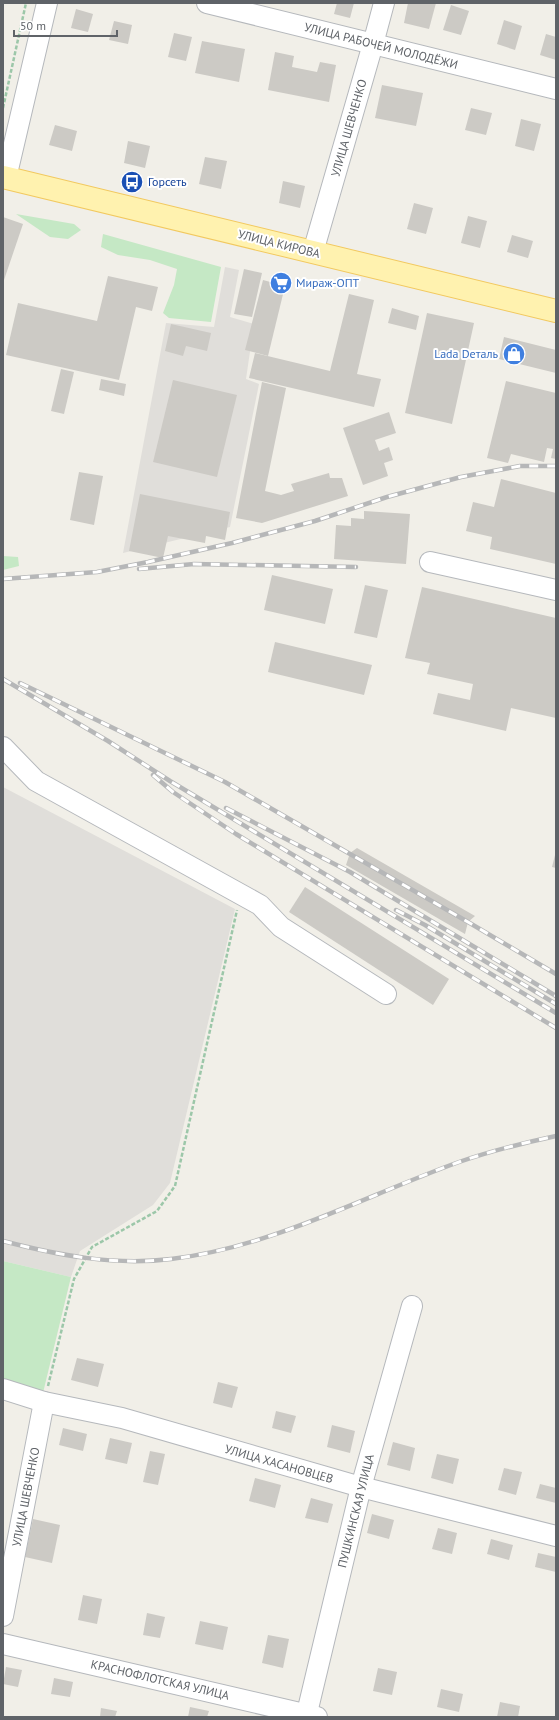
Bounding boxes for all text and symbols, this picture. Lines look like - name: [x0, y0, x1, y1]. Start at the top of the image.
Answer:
- scale bar: [14, 12, 117, 38]
- text: 50 m: [20, 18, 46, 33]
- street label: УЛИЦА РАБОЧЕЙ МОЛОДЁЖИ: [303, 19, 459, 72]
- street label: УЛИЦА ШЕВЧЕНКО: [327, 77, 370, 178]
- bus stop icon: Горсеть: [119, 169, 145, 195]
- place label: Горсеть: [148, 174, 187, 189]
- street label: УЛИЦА КИРОВА: [236, 226, 322, 261]
- supermarket icon: Мираж-ОПТ: [268, 270, 294, 296]
- place label: Мираж-ОПТ: [296, 275, 360, 290]
- shop icon: Lada Dеталь: [501, 341, 527, 367]
- place label: Lada Dеталь: [434, 346, 498, 361]
- street label: УЛИЦА ХАСАНОВЦЕВ: [223, 1441, 335, 1486]
- street label: УЛИЦА ШЕВЧЕНКО: [9, 1446, 42, 1548]
- street label: ПУШКИНСКАЯ УЛИЦА: [334, 1452, 377, 1569]
- street label: КРАСНОФЛОТСКАЯ УЛИЦА: [89, 1656, 231, 1703]

